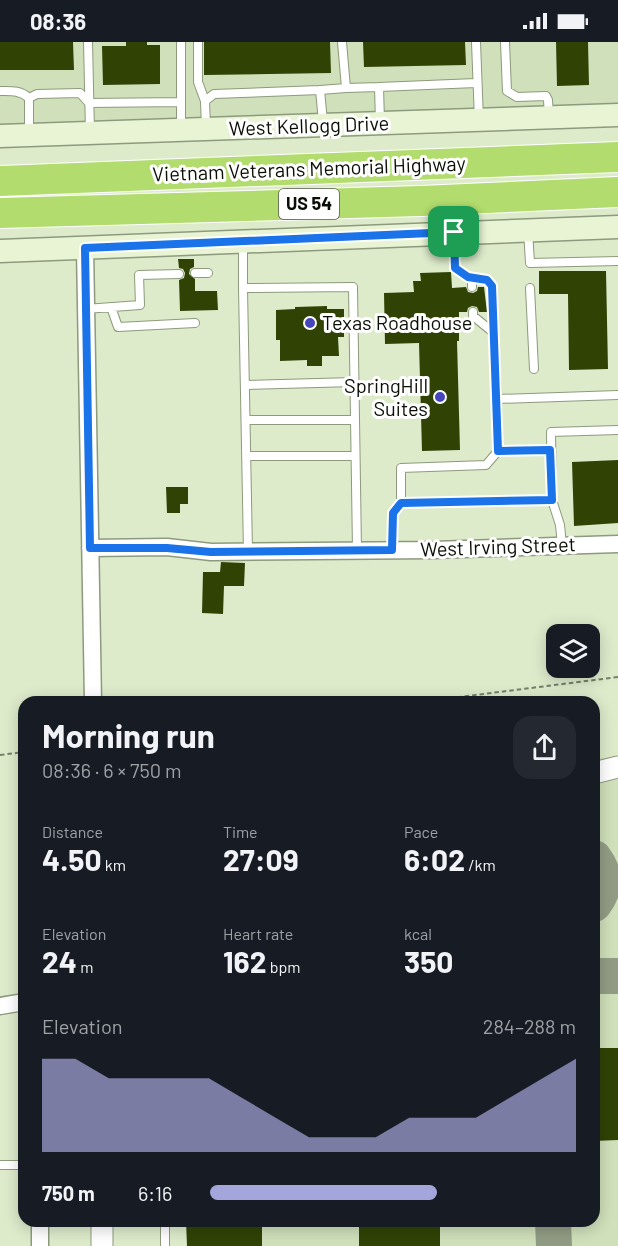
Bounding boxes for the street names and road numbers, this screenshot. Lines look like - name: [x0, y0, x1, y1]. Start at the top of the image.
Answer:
- street label: West Kellogg Drive: [228, 110, 390, 140]
- street label: Vietnam Veterans Memorial Highway: [152, 151, 466, 185]
- road number: US 54: [279, 189, 339, 219]
- street label: West Irving Street: [420, 531, 576, 561]

